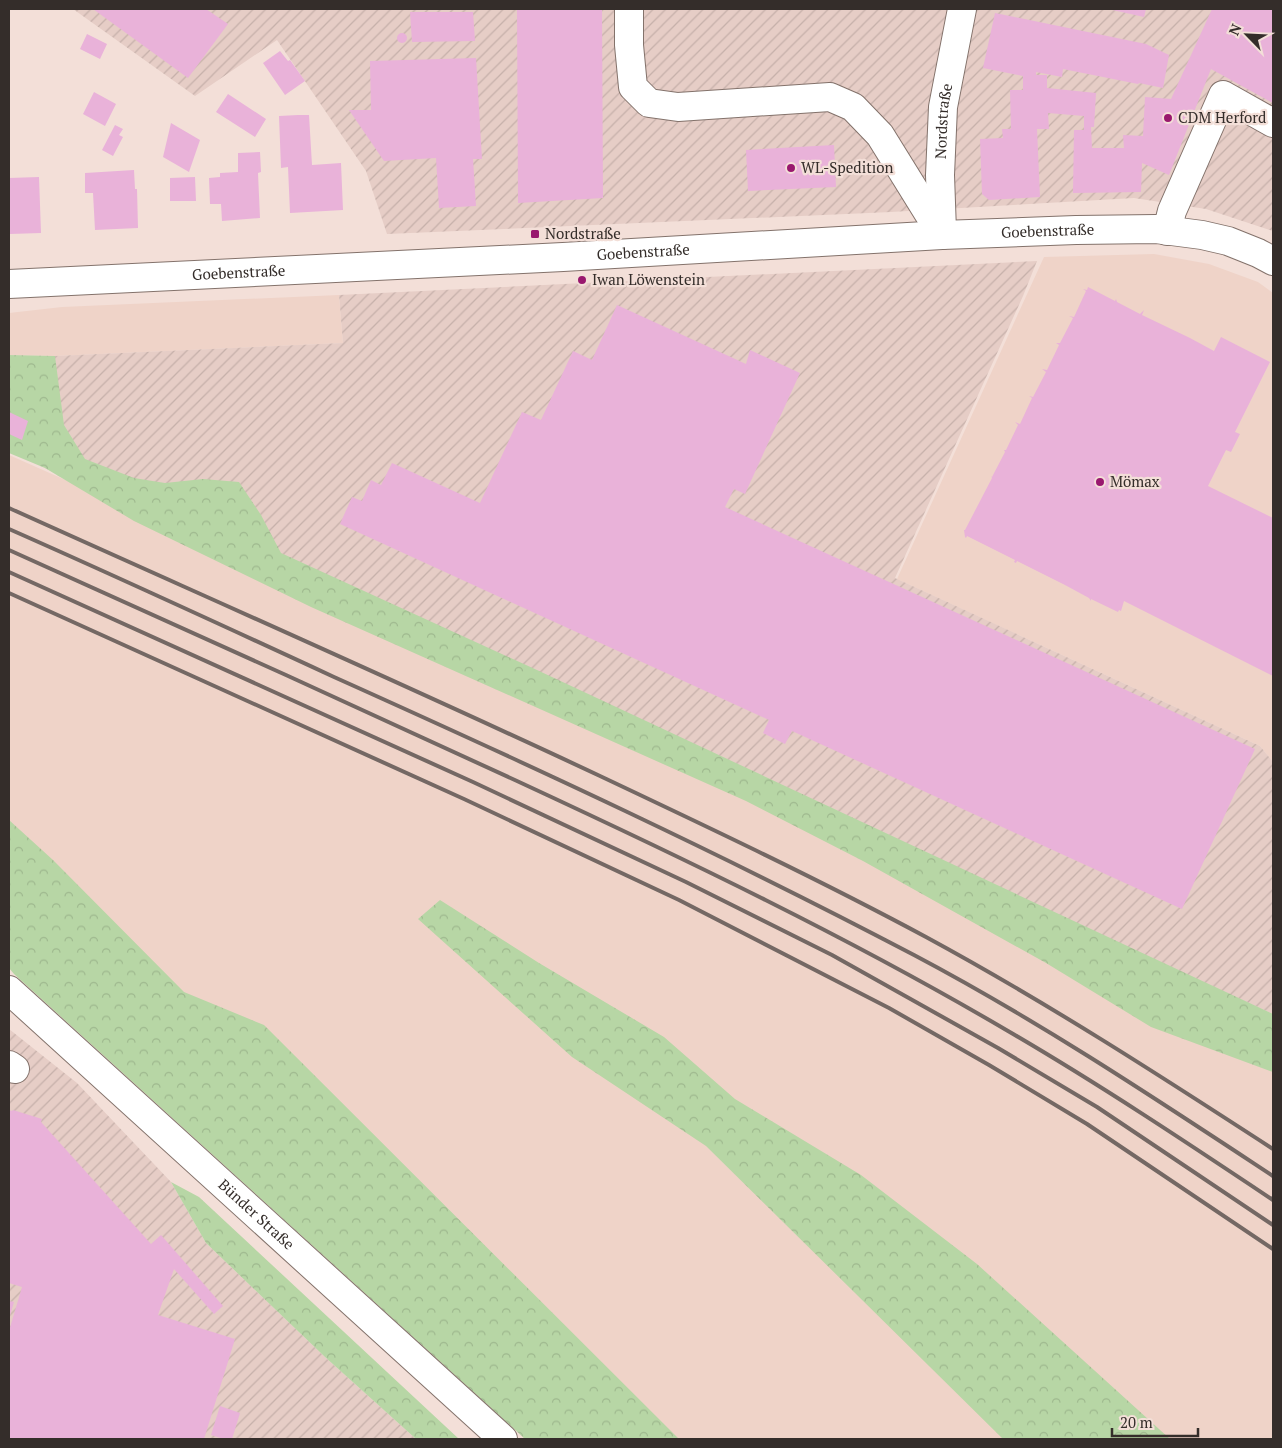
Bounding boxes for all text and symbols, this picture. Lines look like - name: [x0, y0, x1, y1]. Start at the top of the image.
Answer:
- north arrow: [1222, 10, 1272, 60]
- text: N: [1224, 20, 1246, 38]
- street label: Nordstraße: [930, 81, 956, 159]
- place label: CDM Herford: [1178, 107, 1266, 127]
- marker: CDM Herford: [1162, 112, 1174, 124]
- place label: WL-Spedition: [801, 157, 894, 177]
- marker: WL-Spedition: [785, 162, 797, 174]
- street label: Goebenstraße: [1001, 219, 1094, 242]
- place label: Nordstraße: [545, 223, 621, 243]
- marker: Nordstraße: [529, 228, 541, 240]
- street label: Goebenstraße: [596, 239, 690, 264]
- street label: Goebenstraße: [192, 260, 286, 284]
- place label: Iwan Löwenstein: [592, 269, 705, 289]
- marker: Iwan Löwenstein: [576, 274, 588, 286]
- place label: Mömax: [1110, 471, 1160, 491]
- marker: Mömax: [1094, 476, 1106, 488]
- street label: Bünder Straße: [215, 1174, 299, 1254]
- scale bar: [1112, 1406, 1198, 1438]
- text: 20 m: [1120, 1412, 1153, 1432]

